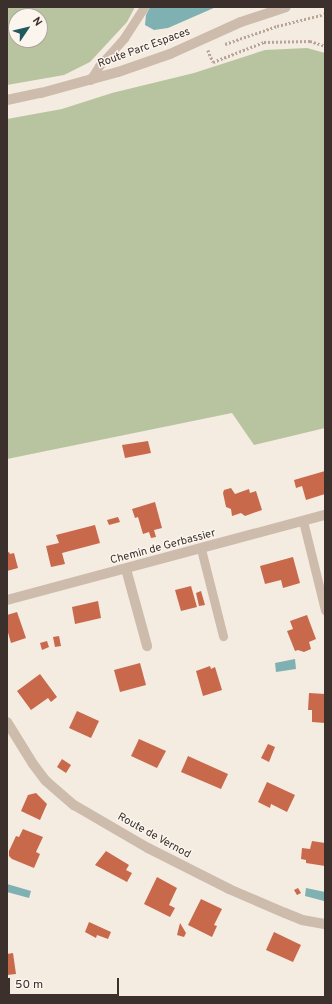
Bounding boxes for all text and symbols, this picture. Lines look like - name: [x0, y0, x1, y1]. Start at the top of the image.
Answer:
- north arrow: [8, 8, 48, 48]
- text: N: [29, 14, 45, 29]
- street label: Route Parc Espaces: [96, 25, 192, 71]
- street label: Chemin de Gerbassier: [109, 527, 217, 567]
- street label: Route de Vernod: [115, 810, 193, 862]
- scale bar: [10, 970, 121, 996]
- text: 50 m: [15, 977, 43, 993]

